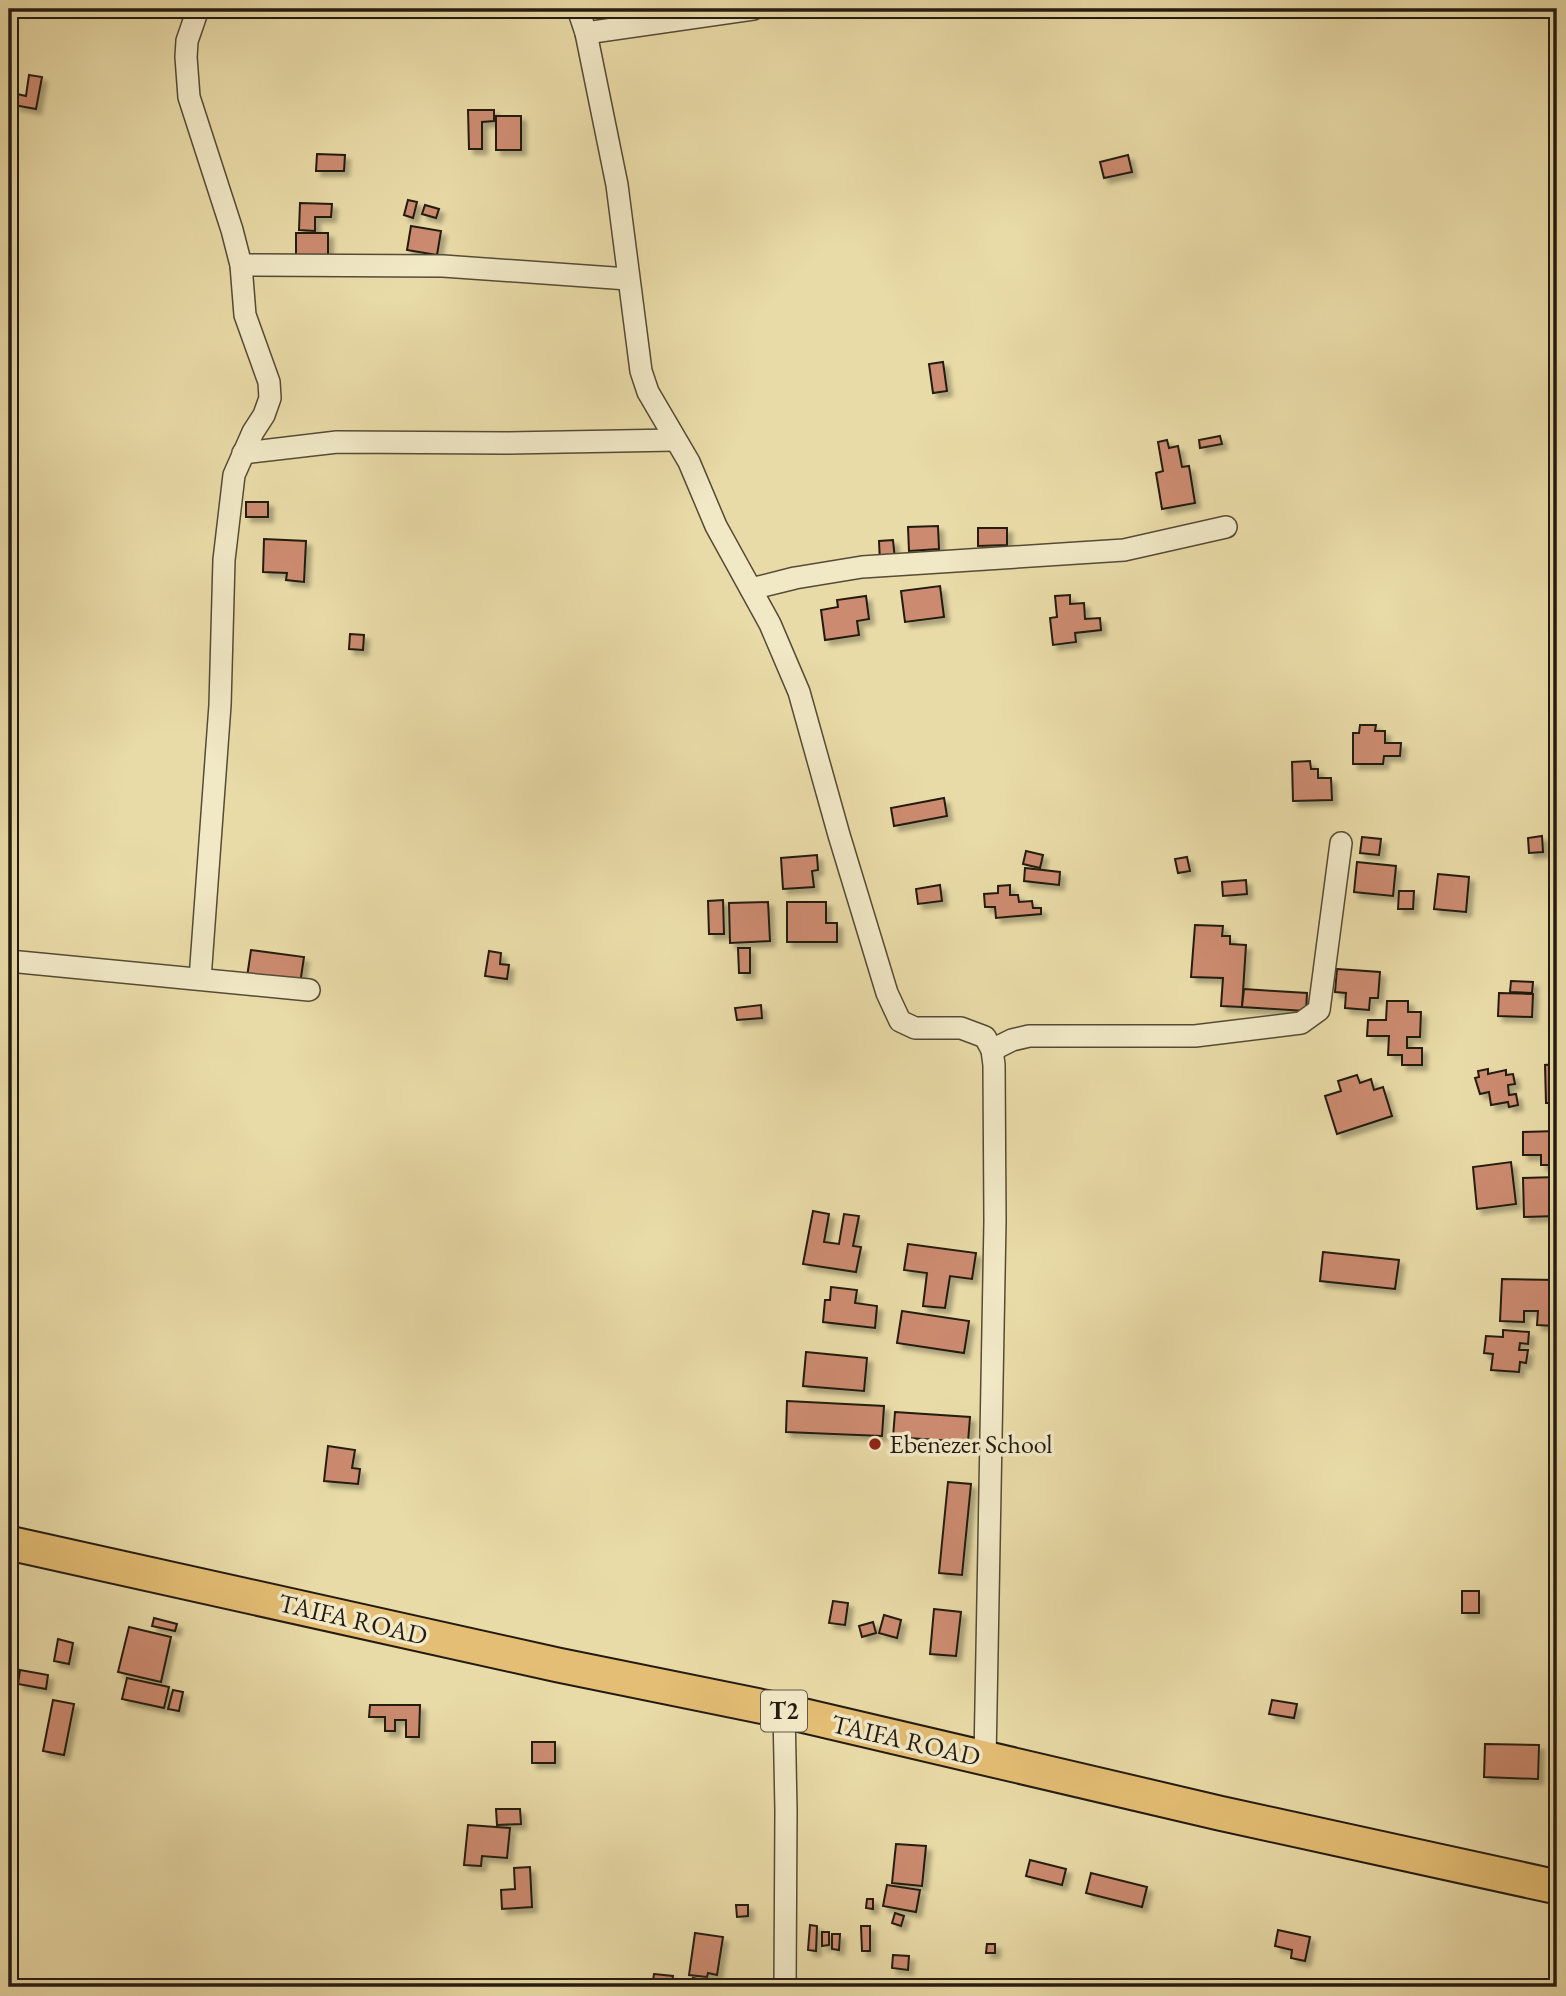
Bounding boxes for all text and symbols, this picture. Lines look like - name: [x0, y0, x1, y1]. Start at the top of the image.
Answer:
- place label: Ebenezer School: [889, 1427, 1053, 1461]
- marker: Ebenezer School: [867, 1436, 883, 1452]
- street label: TAIFA ROAD: [275, 1585, 431, 1653]
- road number: T2: [761, 1690, 807, 1731]
- street label: TAIFA ROAD: [828, 1706, 984, 1774]

